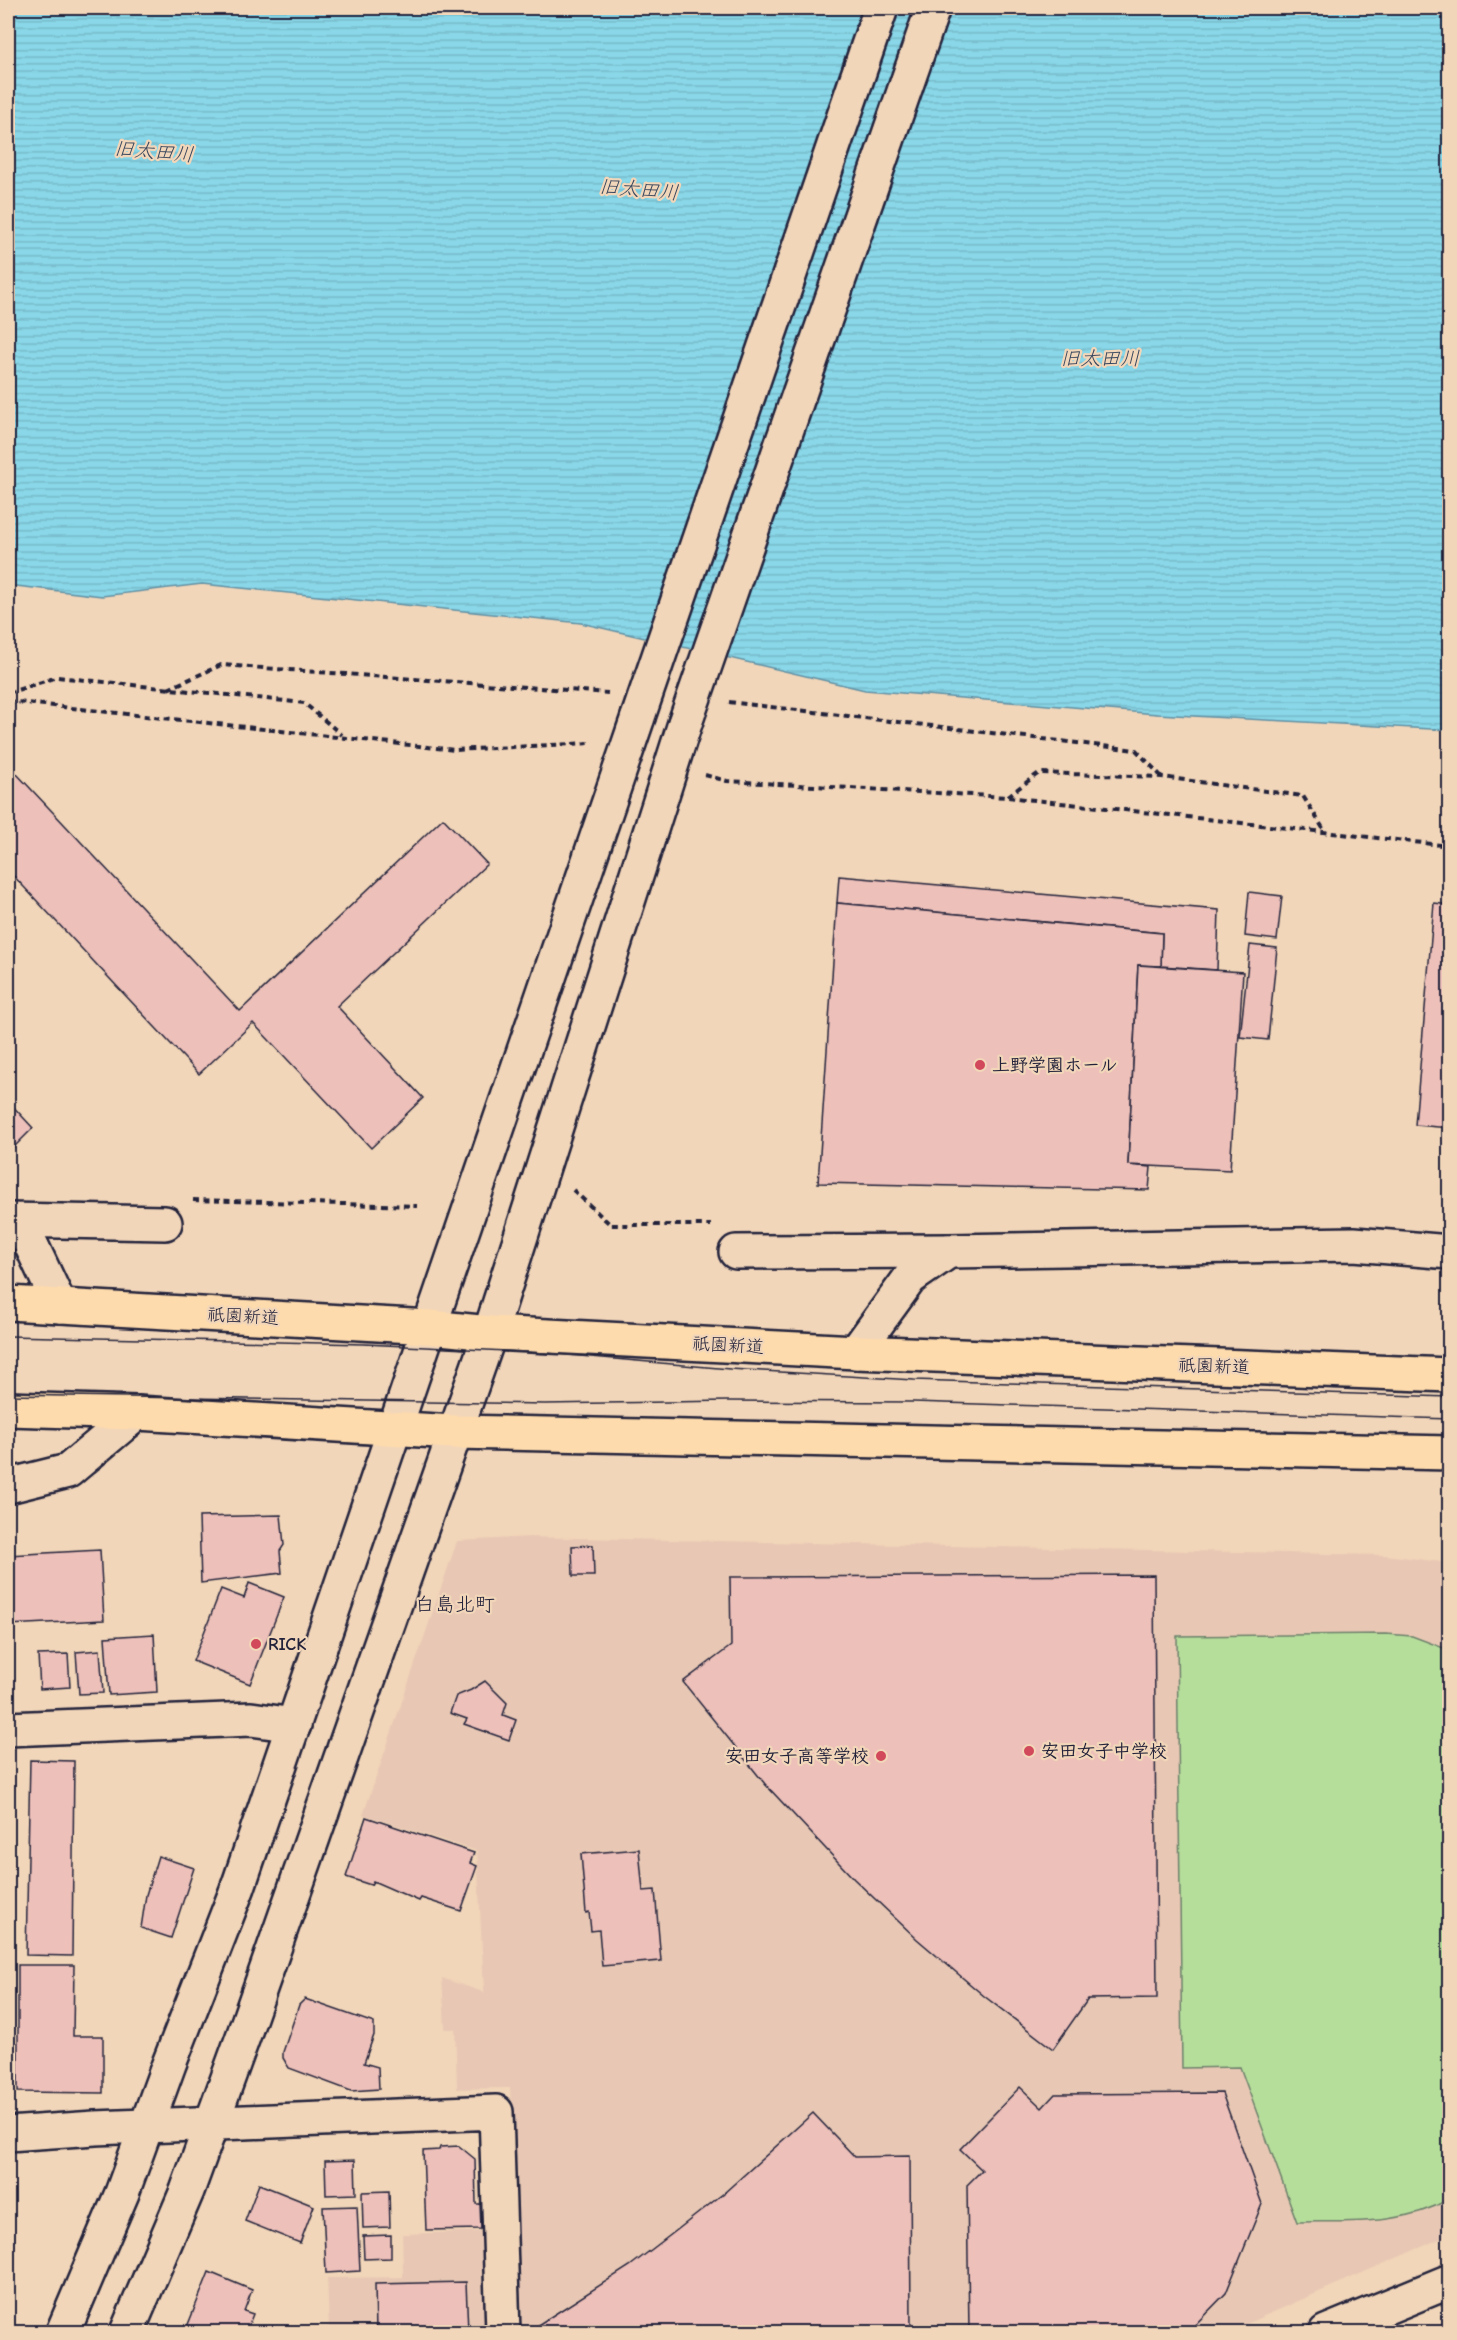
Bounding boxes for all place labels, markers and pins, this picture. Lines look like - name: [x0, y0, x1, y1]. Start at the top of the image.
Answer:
- place label: 上野学園ホール: [992, 1055, 1117, 1076]
- marker: 上野学園ホール: [973, 1058, 987, 1072]
- place label: RICK: [268, 1634, 306, 1655]
- marker: RICK: [249, 1637, 263, 1651]
- place label: 安田女子中学校: [1041, 1741, 1167, 1762]
- marker: 安田女子中学校: [1022, 1744, 1036, 1758]
- place label: 安田女子高等学校: [725, 1746, 869, 1767]
- marker: 安田女子高等学校: [874, 1749, 888, 1763]

